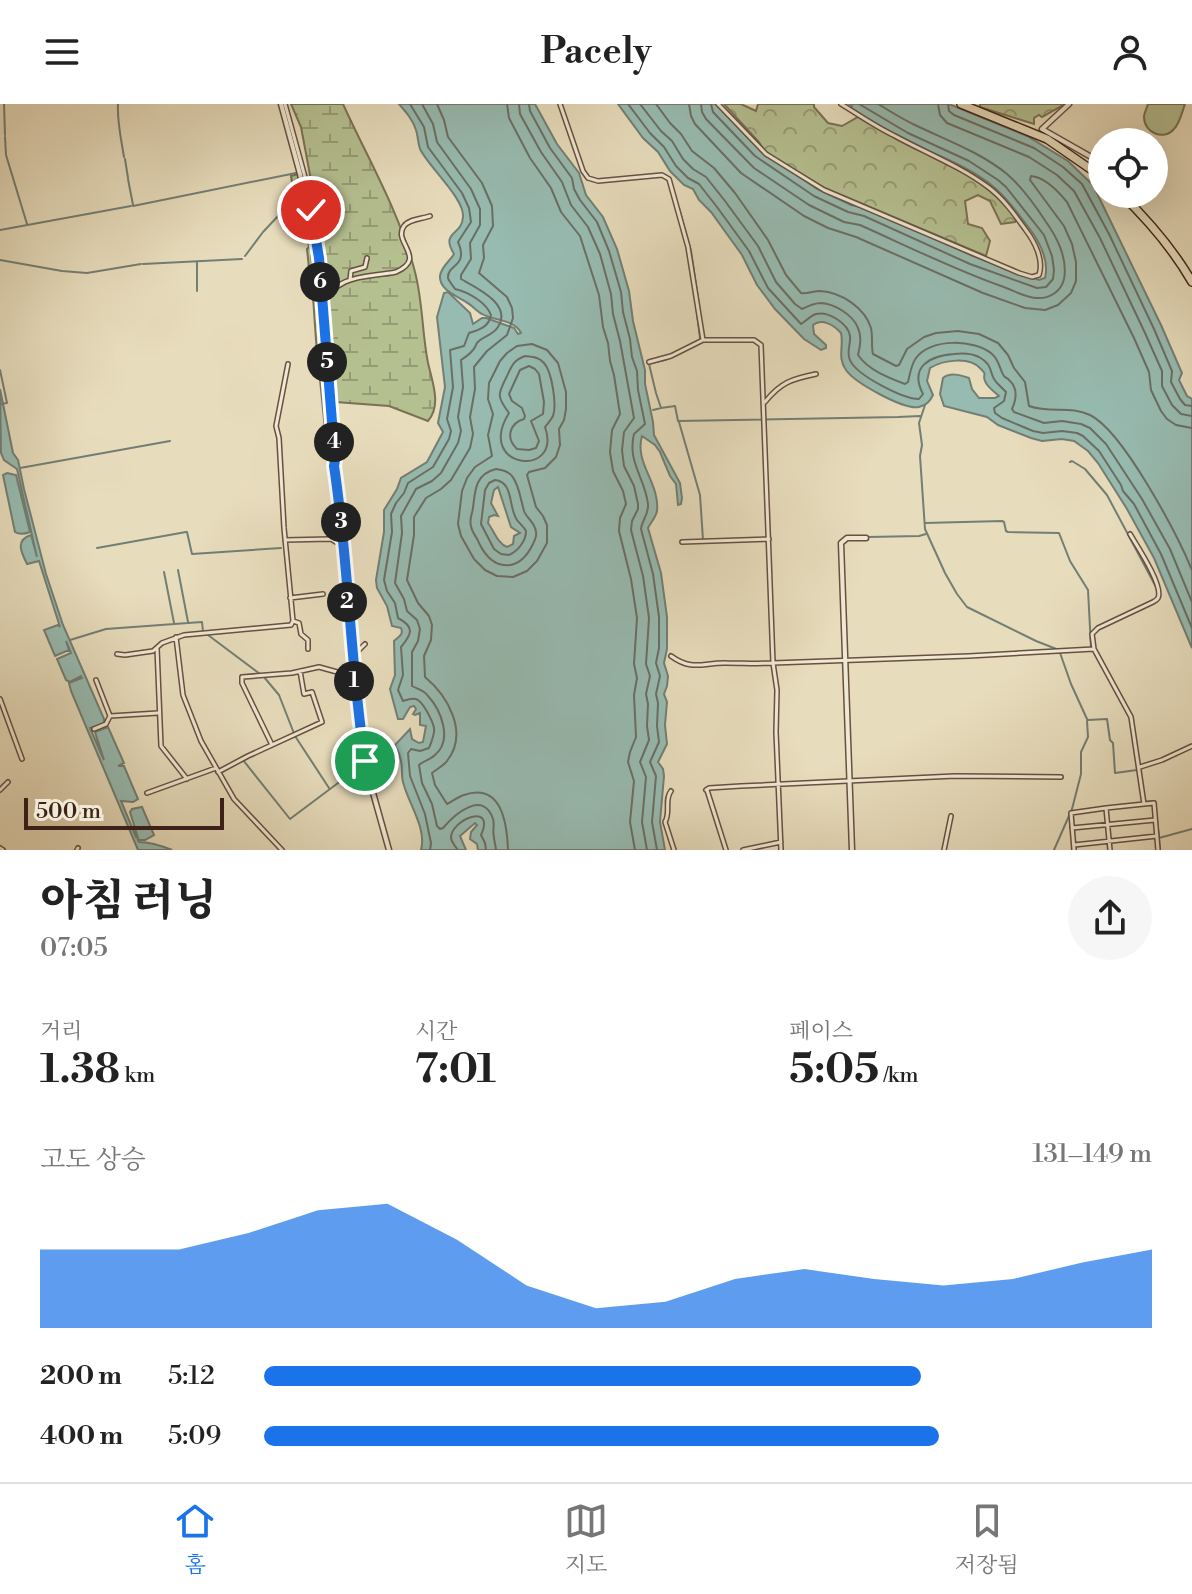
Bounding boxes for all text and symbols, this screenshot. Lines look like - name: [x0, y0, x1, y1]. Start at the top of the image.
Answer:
- icon: menu: [40, 30, 84, 74]
- text: Pacely: [540, 30, 652, 75]
- icon: person: [1108, 30, 1152, 74]
- map controls: [1088, 128, 1168, 208]
- button: locate: [1088, 128, 1168, 208]
- pin: [277, 176, 345, 244]
- icon: check: [289, 188, 333, 232]
- pin: 6: [300, 262, 340, 302]
- text: 6: [313, 268, 327, 295]
- pin: 5: [307, 342, 347, 382]
- text: 5: [320, 348, 334, 375]
- pin: 4: [314, 422, 354, 462]
- text: 4: [327, 428, 341, 455]
- pin: 3: [321, 502, 361, 542]
- text: 3: [334, 508, 348, 535]
- pin: 2: [327, 582, 367, 622]
- text: 2: [340, 588, 354, 615]
- pin: 1: [334, 661, 374, 701]
- text: 1: [349, 667, 359, 694]
- pin: [331, 727, 399, 795]
- icon: arrive: [343, 739, 387, 783]
- scale bar: [24, 794, 224, 830]
- text: 500 m: [36, 798, 101, 825]
- text: 아침 러닝: [40, 874, 217, 929]
- button: share: [1068, 876, 1152, 960]
- text: 07:05: [40, 932, 108, 964]
- text: 거리: [40, 1018, 83, 1045]
- text: 시간: [415, 1018, 457, 1045]
- text: 페이스: [789, 1018, 853, 1045]
- text: 1.38: [40, 1045, 120, 1095]
- text: 7:01: [415, 1045, 496, 1095]
- text: 5:05: [789, 1045, 879, 1095]
- text: km: [120, 1062, 155, 1089]
- text: /km: [879, 1062, 918, 1089]
- text: 131–149 m: [1032, 1138, 1152, 1170]
- text: 고도 상승: [40, 1144, 146, 1176]
- text: 200 m: [40, 1360, 122, 1392]
- text: 5:12: [168, 1360, 215, 1392]
- text: 400 m: [40, 1420, 123, 1452]
- text: 5:09: [168, 1420, 221, 1452]
- tab: 홈: [173, 1499, 217, 1579]
- tab: 지도: [564, 1499, 608, 1579]
- tab: 저장됨: [955, 1499, 1019, 1579]

